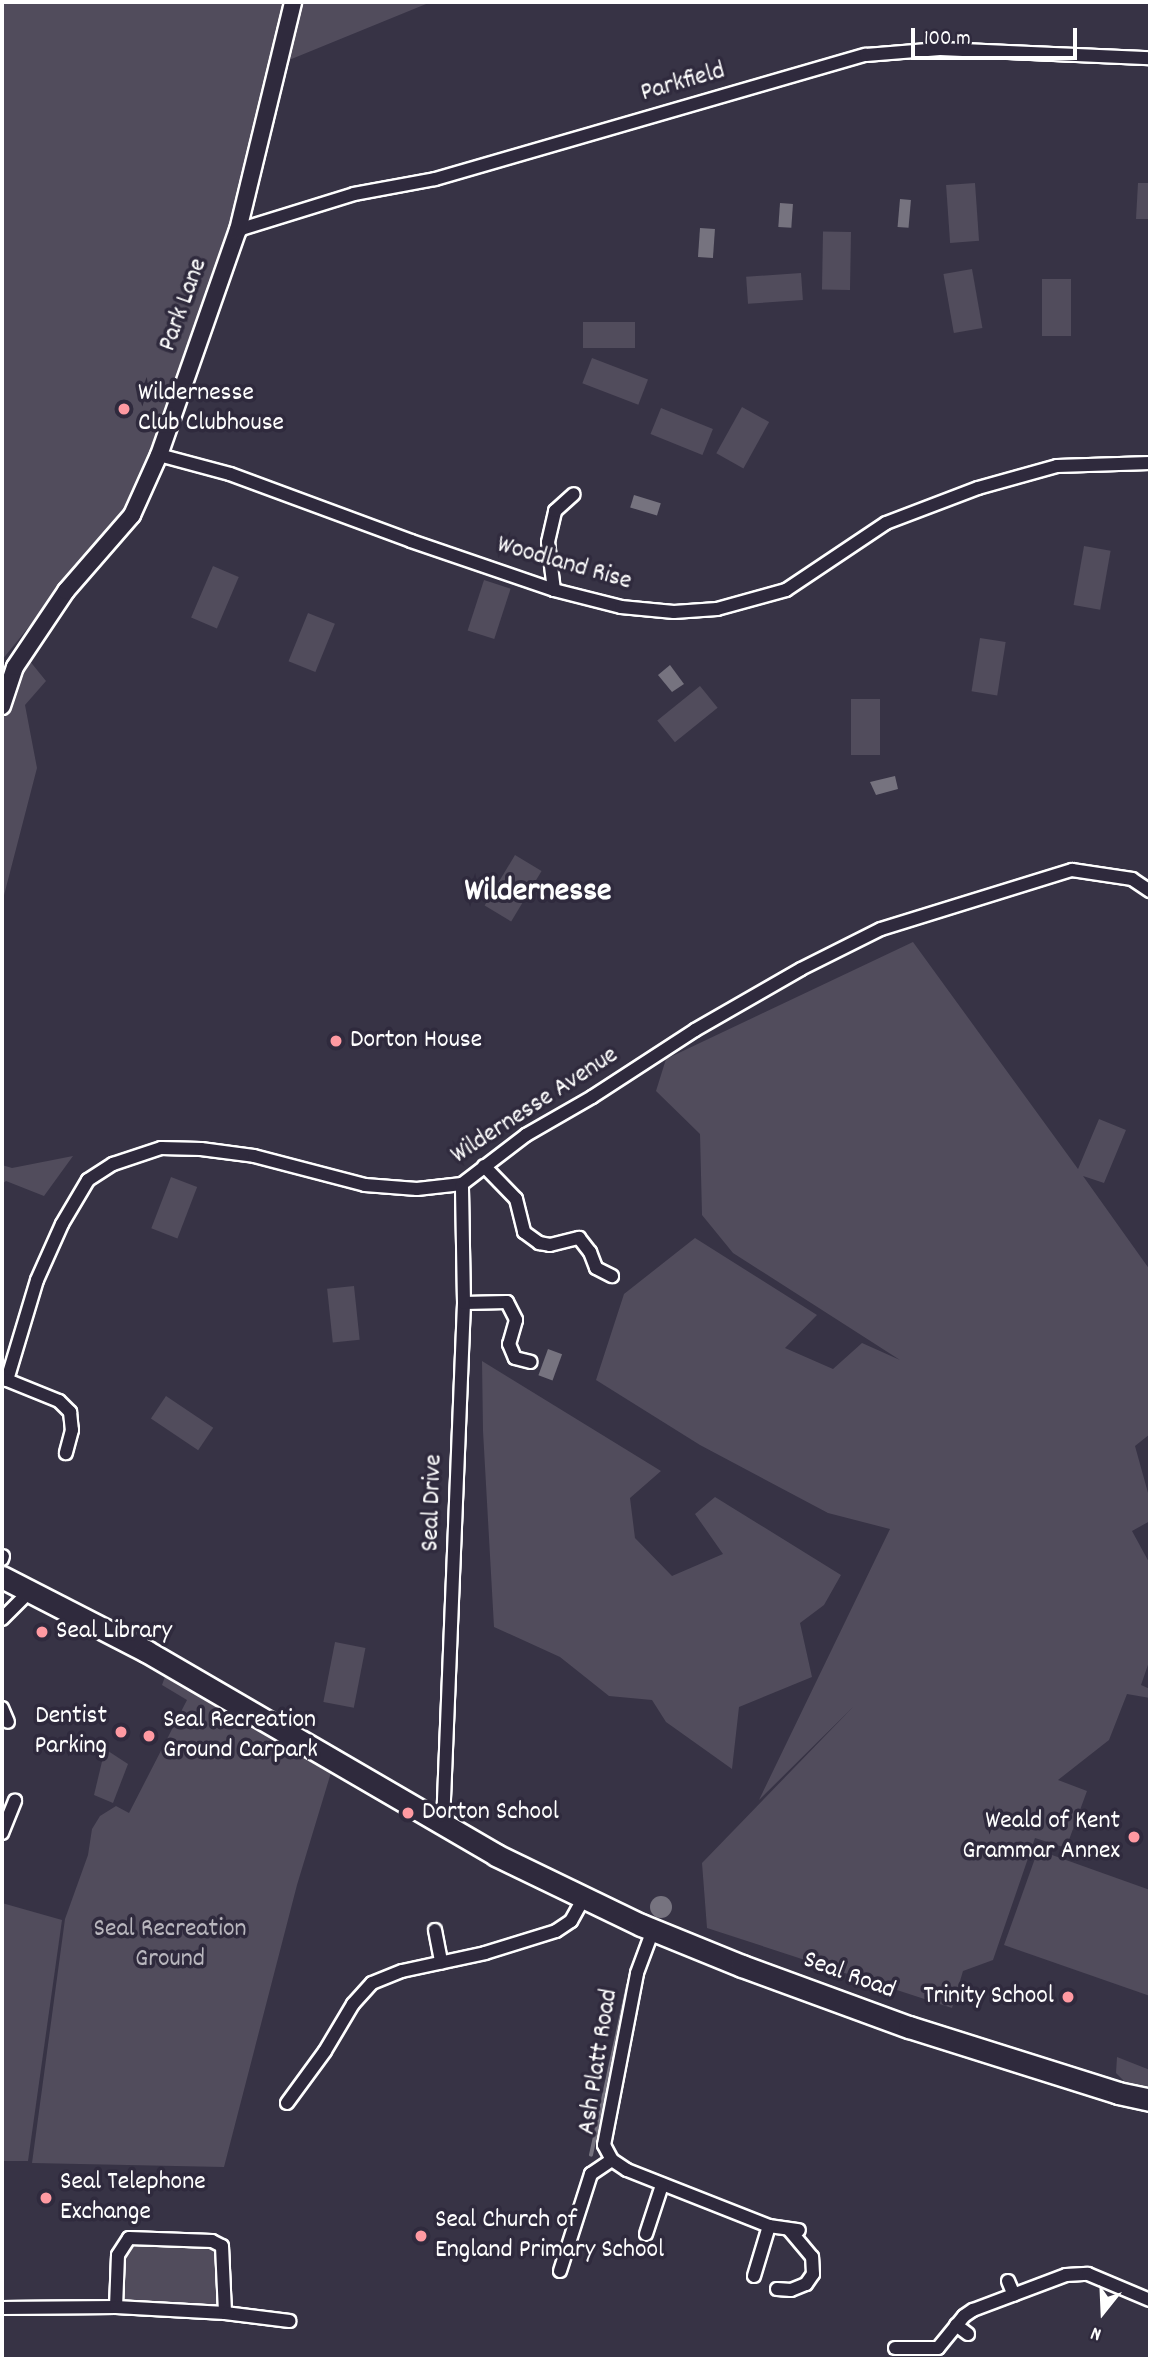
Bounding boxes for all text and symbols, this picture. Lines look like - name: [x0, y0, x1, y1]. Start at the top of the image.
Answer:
- scale bar: [914, 14, 1080, 58]
- text: 100 m: [924, 25, 971, 55]
- street label: Parkfield: [637, 56, 729, 110]
- street label: Park Lane: [153, 254, 215, 356]
- place label: Wildernesse Club Clubhouse: [138, 378, 284, 440]
- marker: Wildernesse Club Clubhouse: [116, 401, 132, 417]
- street label: Woodland Rise: [493, 530, 635, 598]
- district label: Wildernesse: [464, 873, 612, 913]
- place label: Dorton House: [350, 1025, 482, 1057]
- marker: Dorton House: [328, 1033, 344, 1049]
- street label: Wildernesse Avenue: [446, 1040, 624, 1172]
- street label: Seal Drive: [416, 1454, 450, 1552]
- place label: Seal Library: [56, 1616, 172, 1648]
- marker: Seal Library: [34, 1624, 50, 1640]
- place label: Dentist Parking: [35, 1701, 107, 1762]
- place label: Seal Recreation Ground Carpark: [163, 1705, 318, 1766]
- marker: Dentist Parking: [113, 1724, 129, 1740]
- marker: Seal Recreation Ground Carpark: [141, 1728, 157, 1744]
- place label: Dorton School: [422, 1797, 559, 1829]
- marker: Dorton School: [400, 1805, 416, 1821]
- place label: Weald of Kent Grammar Annex: [962, 1806, 1120, 1868]
- marker: Weald of Kent Grammar Annex: [1126, 1829, 1142, 1845]
- park label: Seal Recreation Ground: [93, 1914, 247, 1976]
- street label: Seal Road: [799, 1945, 899, 2007]
- place label: Trinity School: [923, 1981, 1054, 2013]
- street label: Ash Platt Road: [572, 1987, 626, 2137]
- marker: Trinity School: [1060, 1989, 1076, 2005]
- place label: Seal Telephone Exchange: [60, 2167, 206, 2228]
- marker: Seal Telephone Exchange: [38, 2190, 54, 2206]
- place label: Seal Church of England Primary School: [435, 2205, 664, 2266]
- marker: Seal Church of England Primary School: [413, 2228, 429, 2244]
- north arrow: [1068, 2277, 1138, 2347]
- text: N: [1088, 2318, 1105, 2347]

